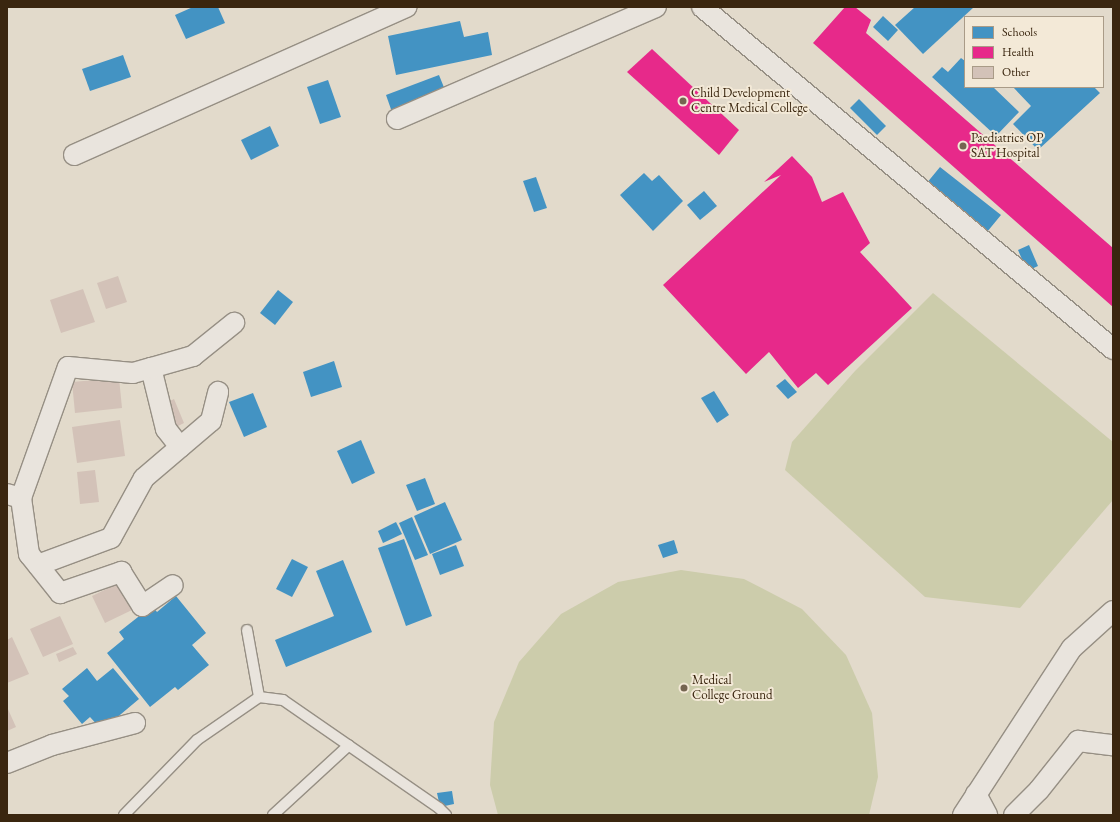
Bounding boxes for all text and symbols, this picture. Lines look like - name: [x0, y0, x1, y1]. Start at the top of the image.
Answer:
- legend: [964, 16, 1104, 88]
- text: Schools: [1002, 24, 1037, 40]
- text: Health: [1002, 44, 1034, 60]
- text: Other: [1002, 64, 1030, 80]
- place label: Child Development Centre Medical College: [691, 86, 808, 117]
- marker: Child Development Centre Medical College: [678, 96, 688, 106]
- place label: Paediatrics OP SAT Hospital: [971, 131, 1043, 162]
- marker: Paediatrics OP SAT Hospital: [958, 141, 968, 151]
- place label: Medical College Ground: [692, 673, 773, 704]
- marker: Medical College Ground: [679, 683, 689, 693]

